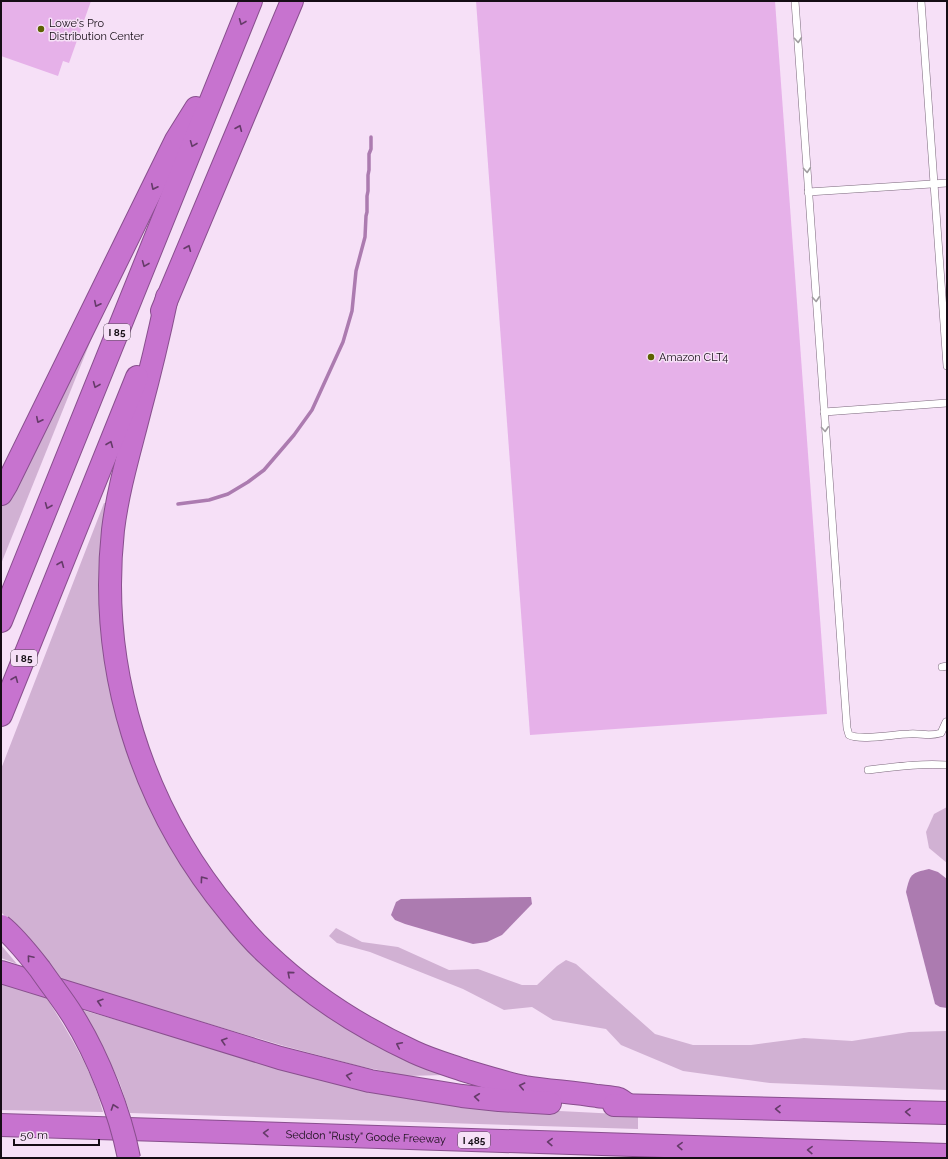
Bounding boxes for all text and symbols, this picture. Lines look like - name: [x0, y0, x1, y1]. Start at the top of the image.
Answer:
- place label: Lowe's Pro Distribution Center: [49, 17, 144, 43]
- one-way arrow: [239, 18, 247, 25]
- marker: Lowe's Pro Distribution Center: [36, 24, 46, 34]
- one-way arrow: [793, 37, 802, 43]
- one-way arrow: [234, 125, 242, 132]
- one-way arrow: [190, 140, 198, 147]
- one-way arrow: [802, 167, 811, 173]
- one-way arrow: [151, 183, 159, 190]
- one-way arrow: [183, 245, 191, 253]
- one-way arrow: [141, 261, 149, 268]
- one-way arrow: [812, 296, 821, 302]
- one-way arrow: [94, 299, 101, 307]
- road number: I 85: [104, 324, 130, 340]
- place label: Amazon CLT4: [659, 351, 728, 364]
- marker: Amazon CLT4: [646, 352, 656, 362]
- one-way arrow: [93, 381, 101, 388]
- one-way arrow: [36, 416, 44, 423]
- one-way arrow: [821, 426, 830, 432]
- one-way arrow: [105, 440, 113, 448]
- one-way arrow: [44, 502, 52, 509]
- one-way arrow: [57, 561, 65, 568]
- road number: I 85: [11, 650, 37, 666]
- one-way arrow: [11, 676, 19, 683]
- one-way arrow: [201, 876, 208, 883]
- one-way arrow: [28, 955, 35, 963]
- one-way arrow: [288, 972, 295, 979]
- one-way arrow: [97, 998, 104, 1007]
- one-way arrow: [221, 1037, 228, 1046]
- one-way arrow: [396, 1042, 403, 1050]
- one-way arrow: [346, 1072, 353, 1080]
- one-way arrow: [519, 1082, 525, 1090]
- one-way arrow: [474, 1093, 480, 1102]
- one-way arrow: [111, 1104, 119, 1111]
- one-way arrow: [775, 1105, 781, 1113]
- one-way arrow: [905, 1108, 911, 1117]
- scale bar: [14, 1121, 99, 1147]
- text: 50 m: [20, 1128, 48, 1142]
- street label: Seddon "Rusty" Goode Freeway: [286, 1128, 446, 1146]
- one-way arrow: [263, 1129, 269, 1138]
- road number: I 485: [458, 1132, 490, 1148]
- one-way arrow: [547, 1138, 553, 1147]
- one-way arrow: [677, 1142, 683, 1151]
- one-way arrow: [807, 1146, 813, 1155]

